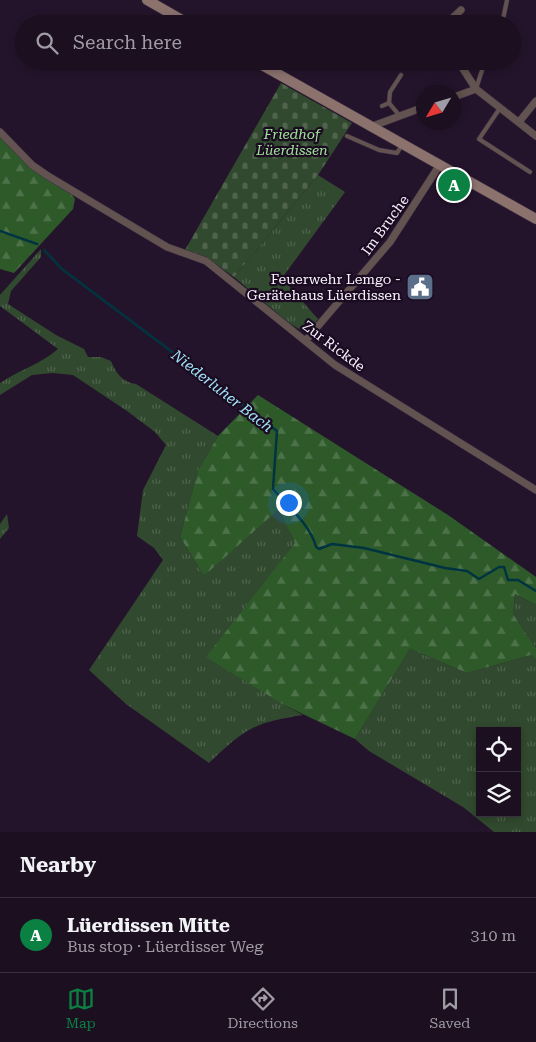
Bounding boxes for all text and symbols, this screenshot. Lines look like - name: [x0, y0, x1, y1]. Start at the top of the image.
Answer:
- search box: [15, 15, 521, 70]
- icon: search: [33, 29, 61, 57]
- text: Search here: [73, 31, 182, 54]
- north arrow: [416, 85, 461, 130]
- park label: Friedhof Lüerdissen: [255, 126, 328, 158]
- pin: A: [438, 166, 470, 204]
- street label: Im Bruche: [358, 192, 412, 258]
- place label: Feuerwehr Lemgo - Gerätehaus Lüerdissen: [247, 271, 401, 303]
- public building icon: Feuerwehr Lemgo - Gerätehaus Lüerdissen: [405, 272, 435, 302]
- street label: Zur Rickde: [300, 317, 369, 375]
- water label: Niederluher Bach: [167, 345, 276, 436]
- your location: [276, 490, 302, 516]
- map controls: [476, 727, 521, 817]
- button: locate: [476, 727, 521, 772]
- button: layers: [476, 772, 521, 817]
- text: Nearby: [20, 853, 96, 877]
- text: Lüerdissen Mitte: [67, 914, 230, 937]
- text: A: [30, 926, 42, 945]
- text: 310 m: [470, 926, 516, 945]
- text: Bus stop · Lüerdisser Weg: [67, 937, 263, 956]
- tab: Map: [66, 985, 96, 1031]
- tab: Directions: [227, 985, 298, 1031]
- tab: Saved: [430, 985, 470, 1031]

